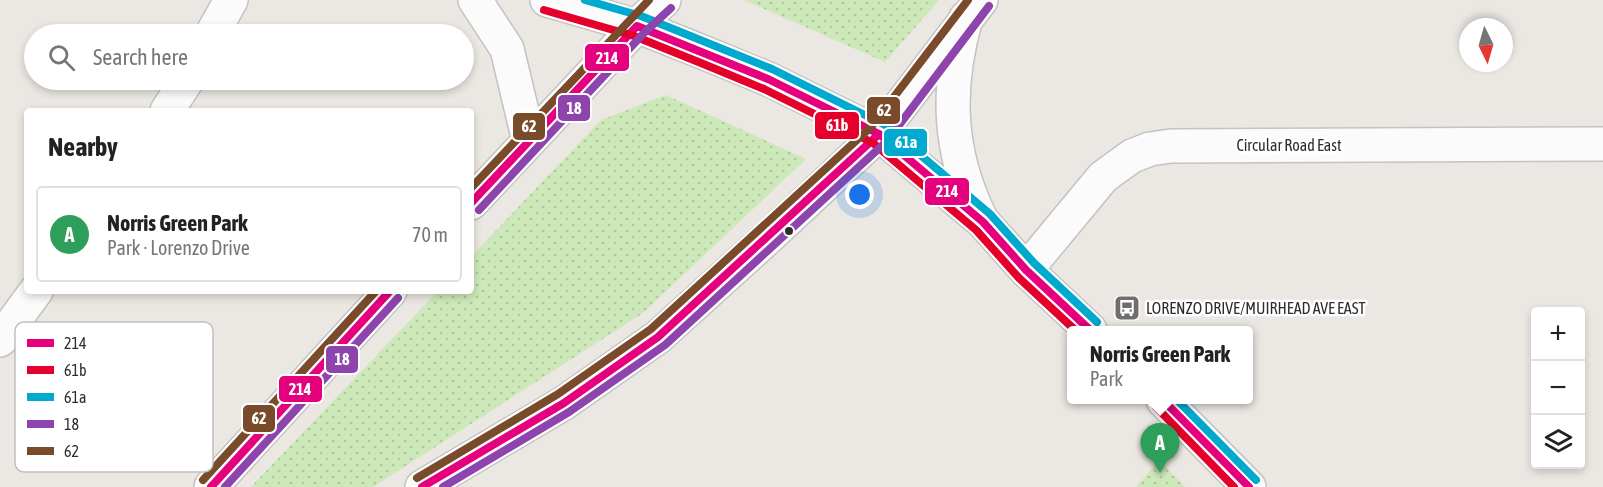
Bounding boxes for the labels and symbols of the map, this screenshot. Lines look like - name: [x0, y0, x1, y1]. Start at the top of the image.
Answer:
- north arrow: [1459, 18, 1513, 72]
- line badge: 214: [584, 43, 630, 72]
- text: 214: [596, 49, 619, 67]
- line badge: 18: [557, 94, 591, 122]
- line badge: 62: [866, 96, 901, 125]
- text: 18: [566, 99, 582, 117]
- text: 62: [876, 101, 892, 119]
- line badge: 61b: [814, 111, 860, 140]
- line badge: 62: [512, 112, 546, 141]
- text: 61b: [826, 116, 849, 134]
- text: 62: [521, 117, 537, 135]
- line badge: 61a: [883, 128, 928, 157]
- text: 61a: [895, 133, 917, 151]
- street label: Circular Road East: [1236, 136, 1342, 154]
- line badge: 214: [924, 177, 970, 206]
- your location: [845, 180, 874, 209]
- text: 214: [936, 182, 959, 200]
- unlabelled marker: [783, 225, 795, 237]
- bus stop icon: LORENZO DRIVE/MUIRHEAD AVE EAST: [1112, 293, 1142, 323]
- place label: LORENZO DRIVE/MUIRHEAD AVE EAST: [1146, 299, 1365, 317]
- legend: [15, 322, 213, 472]
- text: 214: [64, 334, 87, 352]
- line badge: 18: [325, 345, 359, 374]
- text: 18: [334, 350, 350, 368]
- text: 61b: [64, 361, 87, 379]
- line badge: 214: [278, 375, 323, 403]
- text: 214: [289, 380, 312, 398]
- text: 61a: [64, 388, 86, 406]
- line badge: 62: [242, 404, 276, 433]
- text: 62: [251, 409, 267, 427]
- text: 18: [64, 415, 79, 433]
- pin: A: [1140, 424, 1180, 473]
- text: 62: [64, 442, 79, 460]

